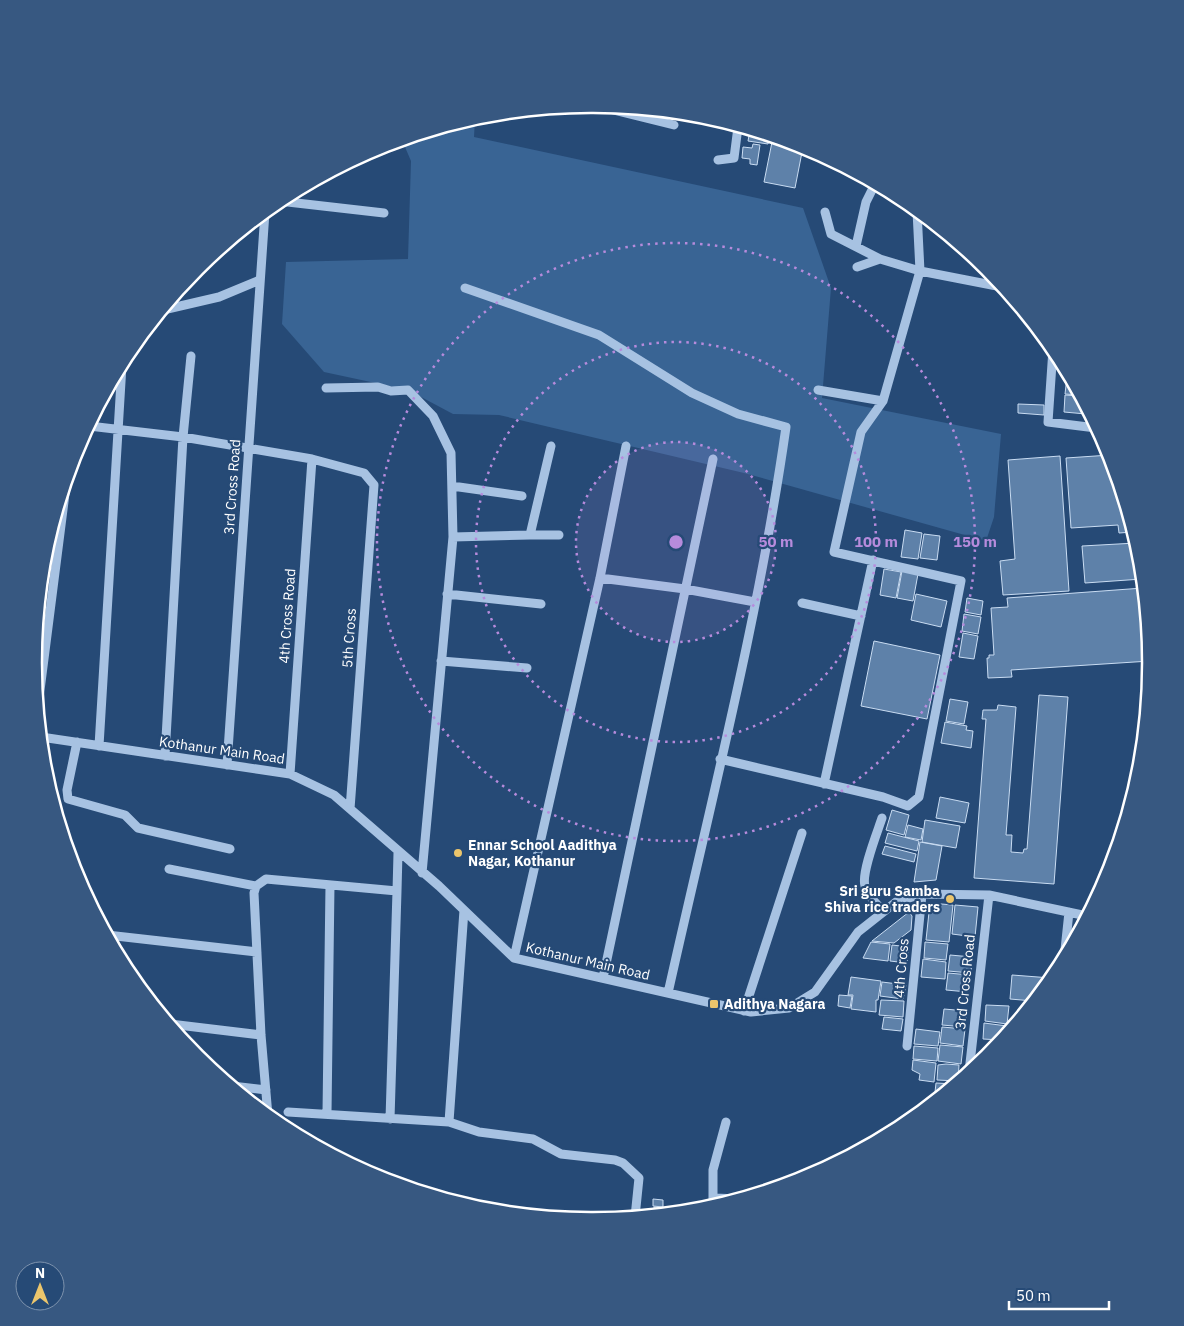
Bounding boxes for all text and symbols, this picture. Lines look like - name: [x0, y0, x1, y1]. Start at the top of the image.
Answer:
- street label: 3rd Cross Road: [220, 439, 244, 535]
- text: 50 m: [759, 532, 793, 551]
- text: 100 m: [854, 532, 898, 551]
- text: 150 m: [953, 532, 997, 551]
- centre of rings: [667, 533, 685, 551]
- street label: 4th Cross Road: [275, 568, 299, 664]
- street label: 5th Cross: [338, 607, 360, 668]
- street label: Kothanur Main Road: [158, 732, 286, 768]
- place label: Ennar School Aadithya Nagar, Kothanur: [468, 836, 617, 870]
- marker: Ennar School Aadithya Nagar, Kothanur: [452, 847, 464, 859]
- place label: Sri guru Samba Shiva rice traders: [824, 882, 940, 916]
- marker: Sri guru Samba Shiva rice traders: [944, 893, 956, 905]
- street label: 3rd Cross Road: [951, 934, 979, 1030]
- street label: 4th Cross: [889, 937, 913, 999]
- street label: Kothanur Main Road: [524, 938, 652, 984]
- place label: Adithya Nagara: [724, 995, 825, 1013]
- marker: Adithya Nagara: [708, 998, 720, 1010]
- north arrow: [15, 1261, 65, 1311]
- text: N: [35, 1264, 45, 1282]
- scale bar: [1009, 1278, 1109, 1310]
- text: 50 m: [1016, 1286, 1051, 1305]

